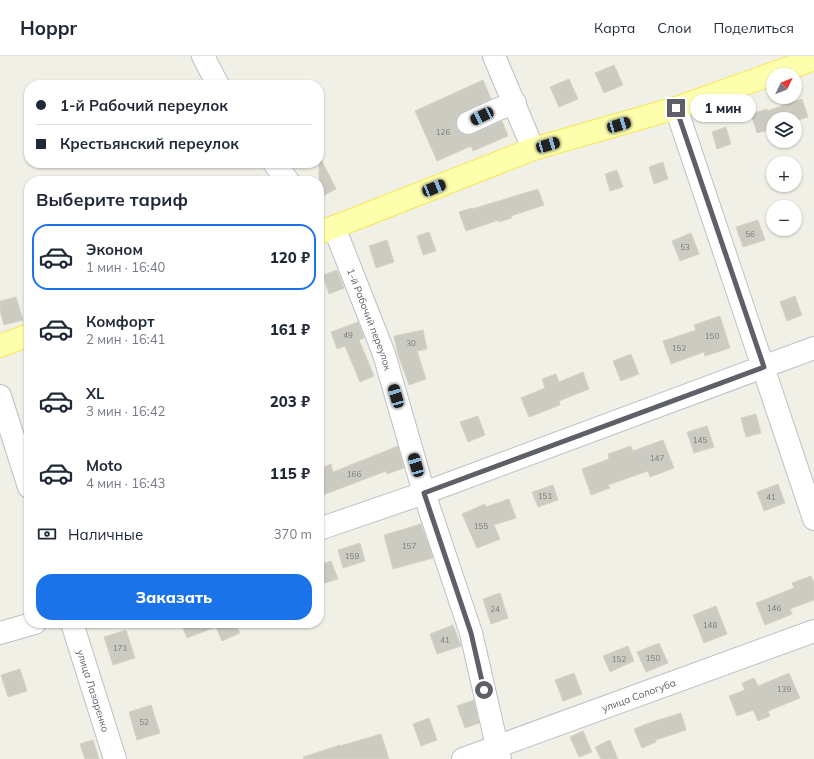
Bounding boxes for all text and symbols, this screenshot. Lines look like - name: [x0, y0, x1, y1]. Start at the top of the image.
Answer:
- text: Hoppr: [20, 16, 77, 40]
- text: Карта: [594, 19, 635, 37]
- text: Слои: [657, 19, 692, 37]
- text: Поделиться: [714, 19, 794, 37]
- north arrow: [766, 68, 802, 104]
- map controls: [766, 68, 802, 236]
- callout: 1 мин: [690, 94, 756, 122]
- text: 1-й Рабочий переулок: [60, 96, 228, 115]
- route end: [667, 99, 685, 117]
- text: 1 мин: [704, 100, 742, 116]
- car: [469, 105, 495, 127]
- button: layers: [766, 112, 802, 148]
- car: [606, 116, 632, 134]
- house number: 126: [436, 127, 450, 137]
- text: Крестьянский переулок: [60, 134, 239, 153]
- car: [535, 136, 561, 154]
- button: +: [766, 156, 802, 192]
- car: [421, 178, 447, 198]
- text: Выберите тариф: [36, 188, 188, 211]
- button: −: [766, 200, 802, 236]
- house number: 56: [745, 229, 755, 239]
- icon: car: [38, 239, 74, 275]
- text: Эконом: [86, 240, 143, 259]
- house number: 53: [680, 242, 690, 252]
- text: 120 ₽: [270, 248, 310, 267]
- text: 1 мин · 16:40: [86, 259, 165, 275]
- street label: 1-й Рабочий переулок: [344, 266, 395, 372]
- icon: car: [38, 311, 74, 347]
- text: Комфорт: [86, 312, 155, 331]
- text: 161 ₽: [270, 320, 310, 339]
- house number: 49: [343, 330, 353, 340]
- text: 2 мин · 16:41: [86, 331, 165, 347]
- house number: 150: [705, 331, 719, 341]
- house number: 30: [406, 338, 416, 348]
- house number: 152: [672, 343, 686, 353]
- icon: car: [38, 383, 74, 419]
- car: [387, 383, 405, 409]
- text: XL: [86, 384, 104, 403]
- text: 203 ₽: [270, 392, 310, 411]
- text: 3 мин · 16:42: [86, 403, 165, 419]
- house number: 145: [693, 435, 707, 445]
- car: [407, 452, 425, 478]
- house number: 147: [650, 453, 664, 463]
- icon: car: [38, 455, 74, 491]
- text: Moto: [86, 456, 122, 475]
- text: 115 ₽: [270, 464, 310, 483]
- house number: 166: [347, 469, 361, 479]
- text: 4 мин · 16:43: [86, 475, 165, 491]
- house number: 151: [538, 491, 552, 501]
- house number: 41: [766, 492, 776, 502]
- house number: 155: [474, 521, 488, 531]
- icon: cash: [36, 523, 58, 545]
- text: Наличные: [68, 525, 143, 544]
- text: 370 m: [274, 526, 312, 542]
- house number: 157: [402, 541, 416, 551]
- house number: 159: [345, 551, 359, 561]
- button: Заказать: [36, 574, 312, 620]
- house number: 146: [767, 603, 781, 613]
- house number: 24: [490, 604, 500, 614]
- house number: 148: [703, 620, 717, 630]
- house number: 41: [440, 635, 450, 645]
- house number: 171: [113, 643, 127, 653]
- street label: улица Лазаренко: [74, 648, 113, 734]
- house number: 150: [646, 653, 660, 663]
- house number: 152: [612, 654, 626, 664]
- street label: улица Сологуба: [600, 676, 677, 714]
- route start: [475, 681, 493, 699]
- house number: 139: [777, 684, 791, 694]
- house number: 52: [139, 717, 149, 727]

